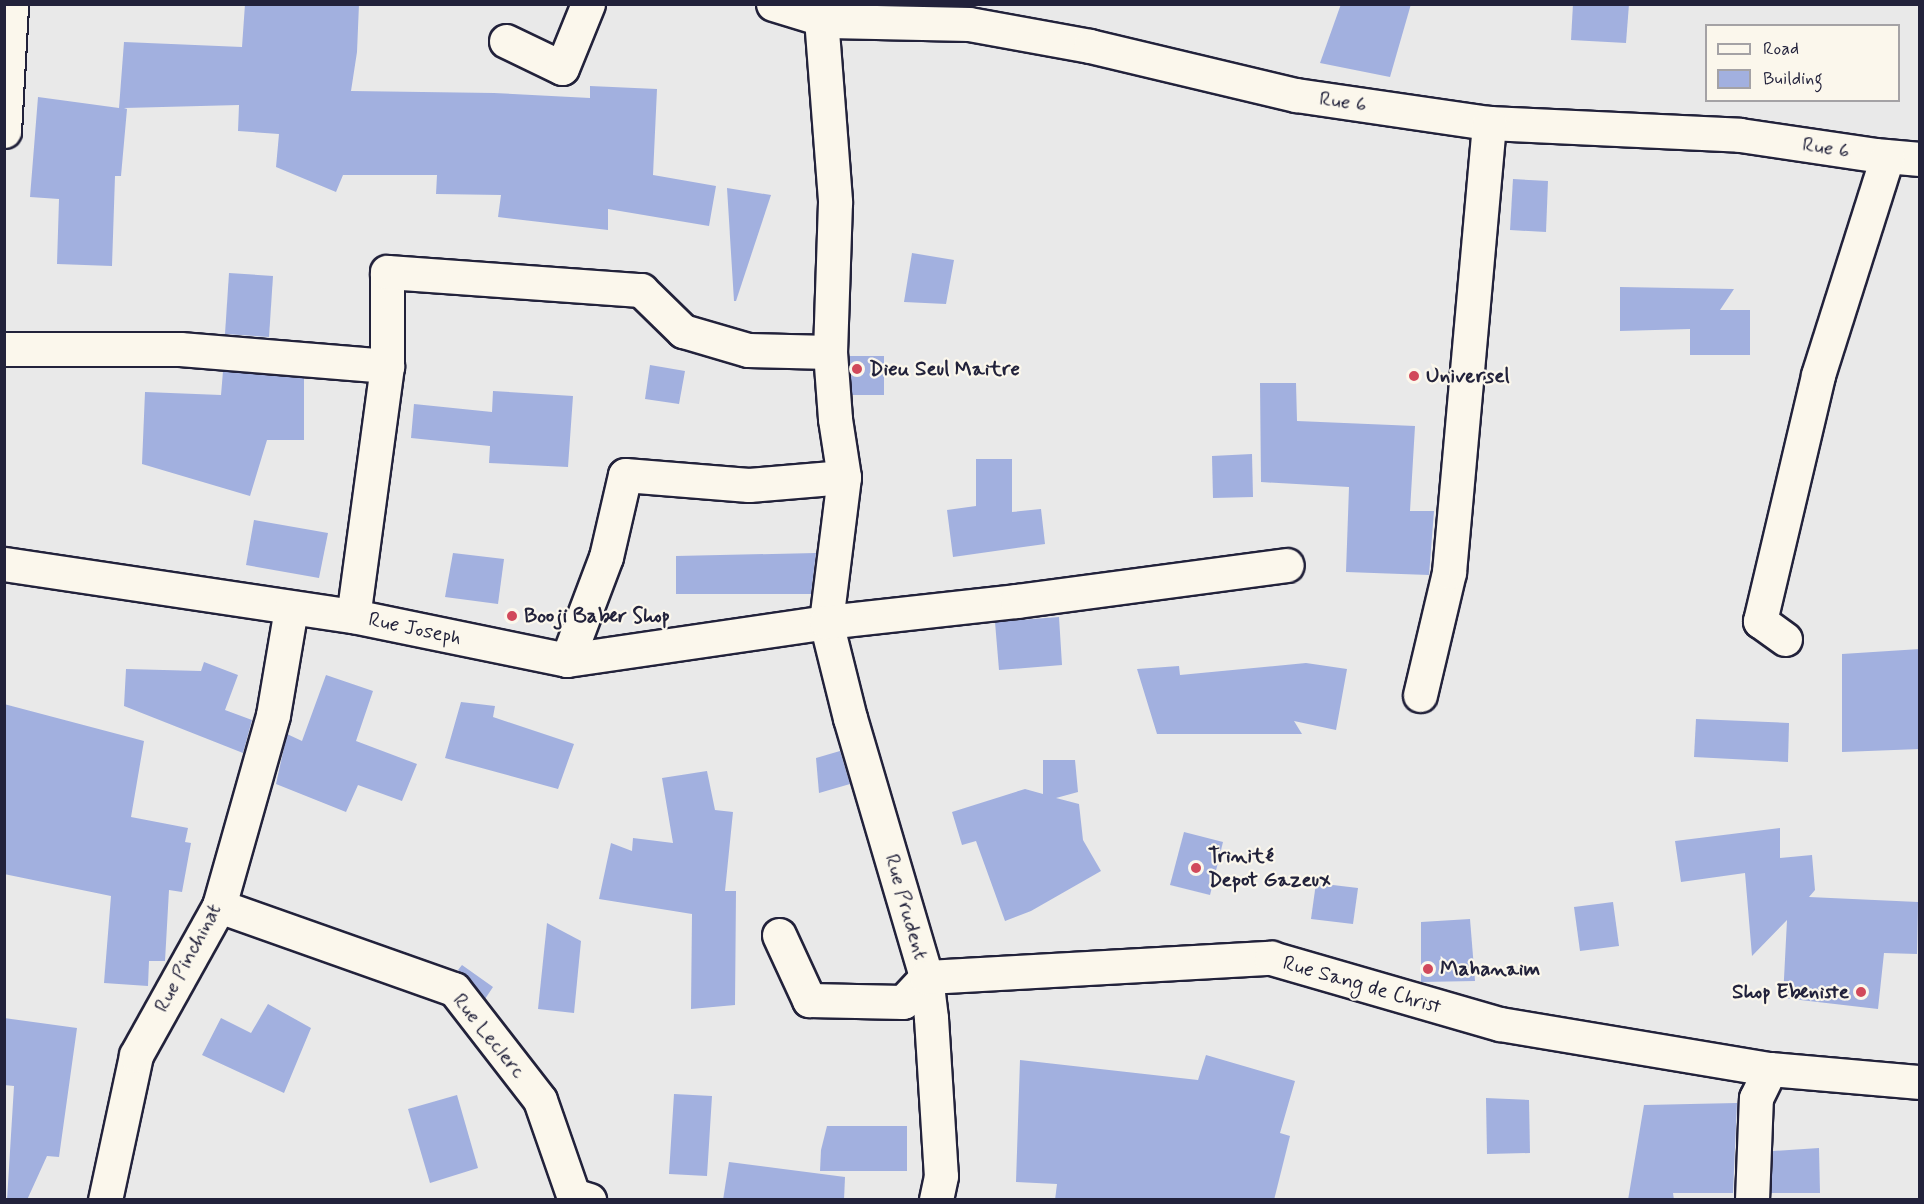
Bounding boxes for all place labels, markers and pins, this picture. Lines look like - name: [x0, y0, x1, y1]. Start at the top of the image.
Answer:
- place label: Dieu Seul Maitre: [869, 356, 1015, 382]
- marker: Dieu Seul Maitre: [850, 362, 864, 376]
- place label: Universel: [1426, 363, 1510, 389]
- marker: Universel: [1407, 369, 1421, 383]
- place label: Booji Baber Shop: [524, 603, 670, 629]
- marker: Booji Baber Shop: [505, 609, 519, 623]
- place label: Trinité Depot Gazeux: [1208, 843, 1331, 893]
- marker: Trinité Depot Gazeux: [1189, 861, 1203, 875]
- place label: Mahanaim: [1440, 956, 1540, 982]
- marker: Mahanaim: [1421, 962, 1435, 976]
- place label: Shop Ebeniste: [1732, 979, 1849, 1005]
- marker: Shop Ebeniste: [1854, 985, 1868, 999]

